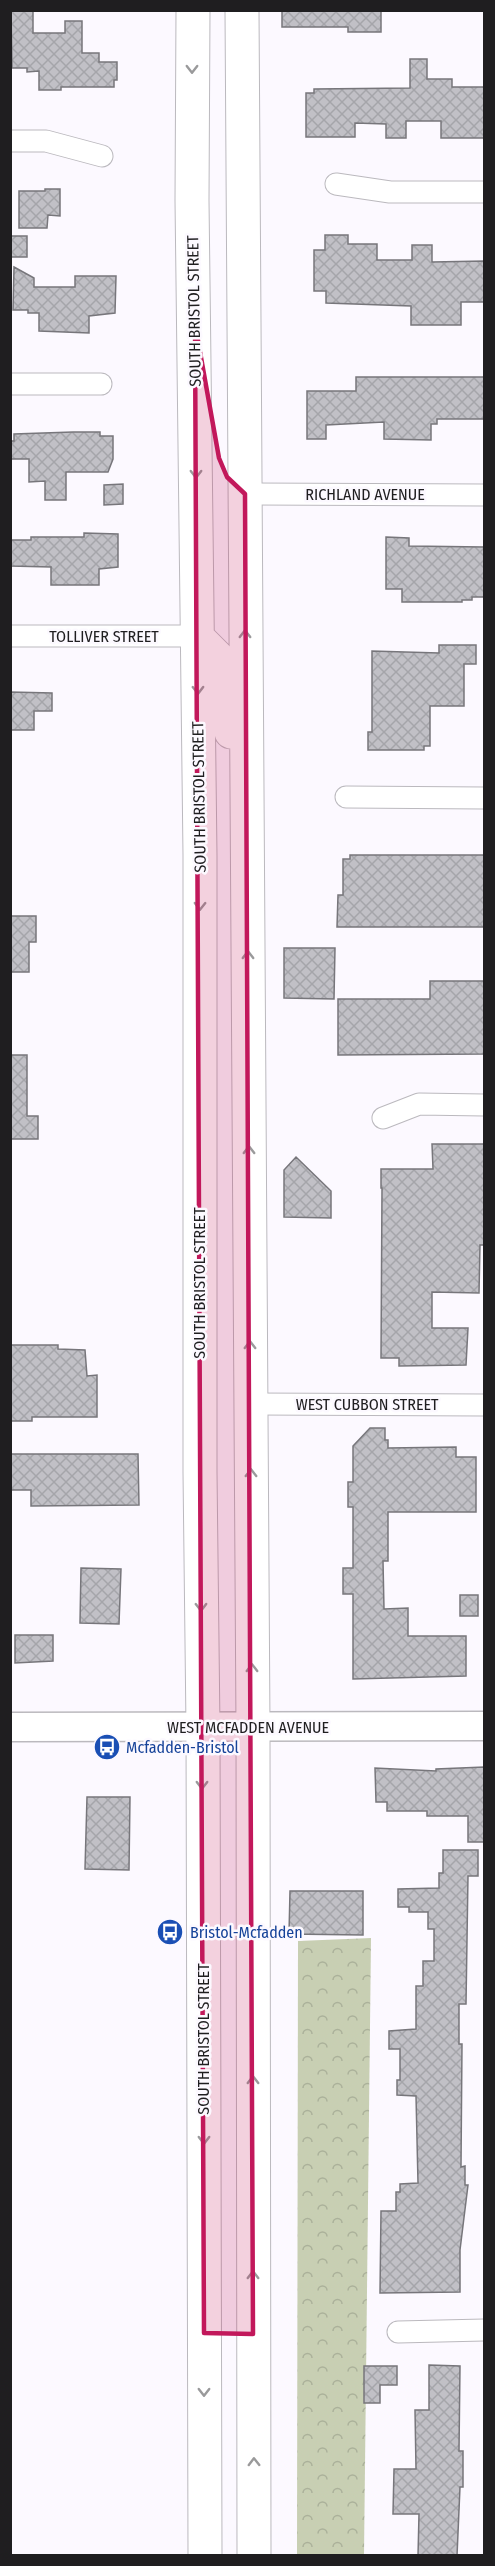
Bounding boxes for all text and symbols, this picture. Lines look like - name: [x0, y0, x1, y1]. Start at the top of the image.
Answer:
- one-way arrow: [186, 64, 199, 73]
- street label: SOUTH BRISTOL STREET: [183, 235, 205, 387]
- one-way arrow: [190, 469, 202, 478]
- street label: RICHLAND AVENUE: [305, 485, 425, 504]
- street label: TOLLIVER STREET: [49, 627, 159, 646]
- one-way arrow: [239, 630, 251, 639]
- one-way arrow: [192, 685, 204, 694]
- street label: SOUTH BRISTOL STREET: [188, 721, 210, 873]
- one-way arrow: [194, 901, 206, 910]
- one-way arrow: [242, 951, 254, 960]
- one-way arrow: [243, 1146, 255, 1155]
- street label: SOUTH BRISTOL STREET: [190, 1207, 209, 1359]
- one-way arrow: [244, 1341, 256, 1350]
- street label: WEST CUBBON STREET: [296, 1395, 439, 1414]
- one-way arrow: [245, 1469, 257, 1478]
- one-way arrow: [195, 1603, 207, 1612]
- one-way arrow: [246, 1664, 258, 1673]
- street label: WEST MCFADDEN AVENUE: [167, 1718, 329, 1737]
- bus stop icon: Mcfadden-Bristol: [92, 1732, 122, 1762]
- place label: Mcfadden-Bristol: [126, 1738, 239, 1757]
- one-way arrow: [196, 1781, 209, 1790]
- bus stop icon: Bristol-Mcfadden: [155, 1917, 185, 1947]
- place label: Bristol-Mcfadden: [190, 1923, 303, 1942]
- street label: SOUTH BRISTOL STREET: [194, 1963, 213, 2115]
- one-way arrow: [247, 2076, 259, 2085]
- one-way arrow: [198, 2136, 210, 2145]
- one-way arrow: [247, 2271, 259, 2280]
- one-way arrow: [198, 2387, 210, 2396]
- one-way arrow: [248, 2458, 260, 2467]

